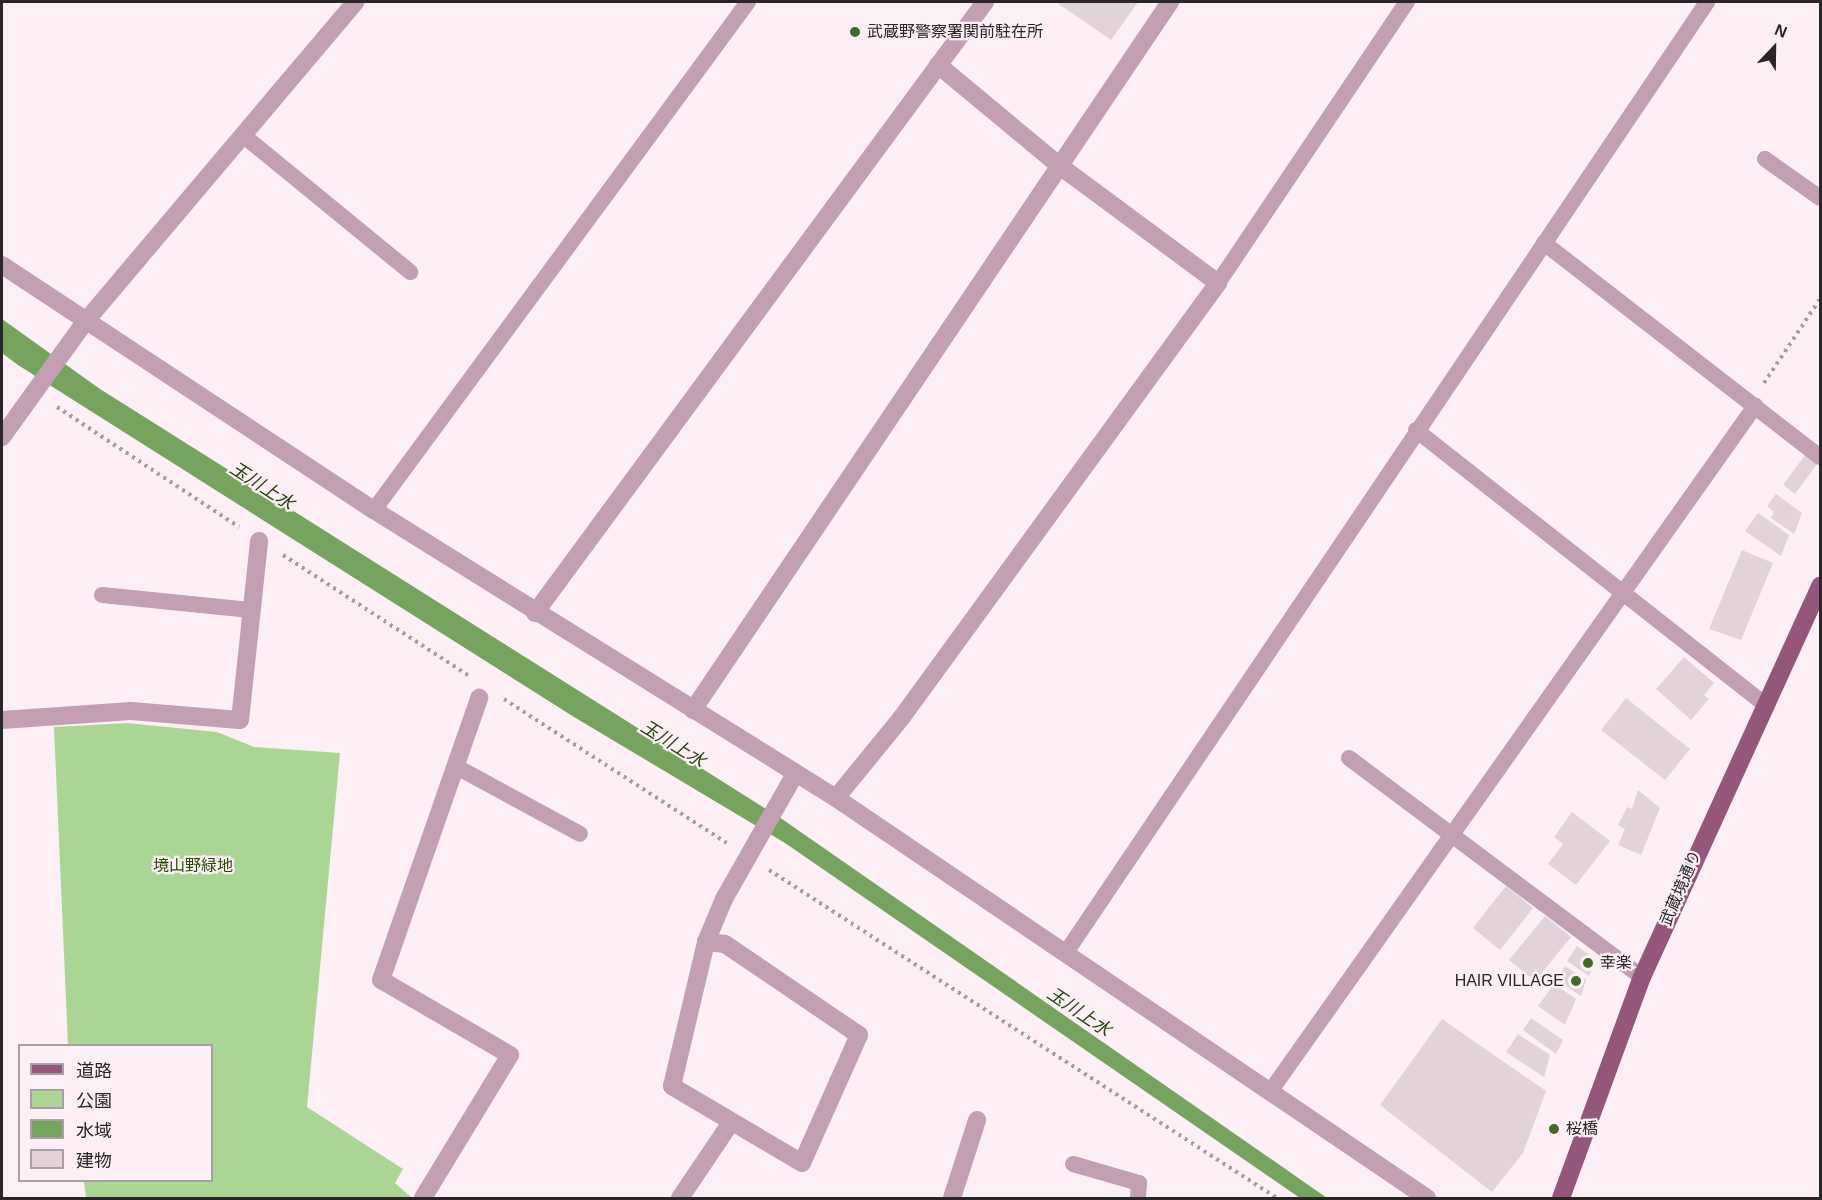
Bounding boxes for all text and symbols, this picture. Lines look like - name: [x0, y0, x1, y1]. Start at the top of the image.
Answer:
- north arrow: [1744, 18, 1804, 78]
- text: N: [1772, 21, 1789, 41]
- place label: 武蔵野警察署関前駐在所: [867, 22, 1043, 42]
- marker: 武蔵野警察署関前駐在所: [848, 25, 862, 39]
- water label: 玉川上水: [226, 457, 298, 515]
- water label: 玉川上水: [637, 716, 709, 772]
- street label: 武蔵境通り: [1657, 847, 1705, 929]
- park label: 境山野緑地: [153, 856, 233, 876]
- place label: 幸楽: [1600, 953, 1632, 973]
- marker: 幸楽: [1581, 956, 1595, 970]
- place label: HAIR VILLAGE: [1455, 971, 1564, 991]
- marker: HAIR VILLAGE: [1569, 974, 1583, 988]
- water label: 玉川上水: [1043, 983, 1115, 1041]
- legend: [18, 1044, 213, 1182]
- text: 道路: [76, 1061, 112, 1081]
- text: 公園: [76, 1091, 112, 1111]
- place label: 桜橋: [1566, 1119, 1598, 1139]
- text: 水域: [76, 1121, 112, 1141]
- marker: 桜橋: [1547, 1122, 1561, 1136]
- text: 建物: [76, 1151, 112, 1171]

